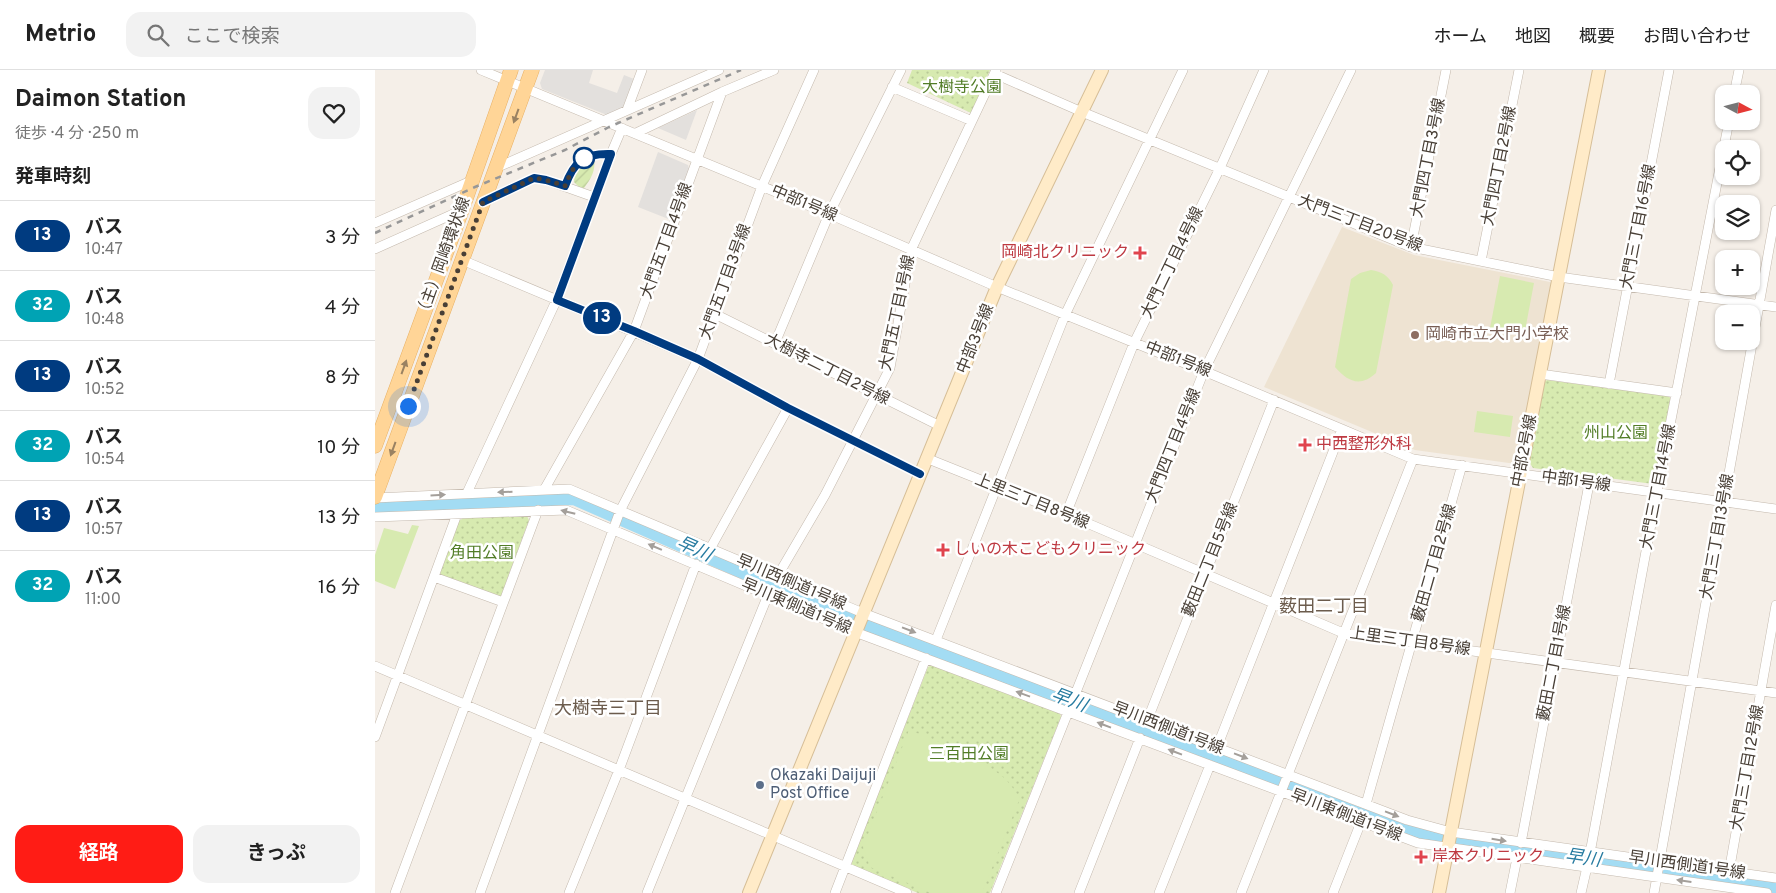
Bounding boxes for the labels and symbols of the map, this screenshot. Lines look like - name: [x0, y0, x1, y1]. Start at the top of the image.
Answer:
- park label: 大樹寺公園: [922, 78, 1002, 98]
- north arrow: [1715, 85, 1760, 130]
- street label: 大門四丁目3号線: [1408, 96, 1450, 220]
- street label: 大門四丁目2号線: [1479, 104, 1521, 228]
- one-way arrow: [512, 109, 520, 124]
- unlabelled marker: [573, 147, 595, 169]
- street label: 大門三丁目16号線: [1617, 162, 1661, 292]
- street label: 大門五丁目4号線: [637, 180, 697, 302]
- street label: 中部1号線: [768, 181, 840, 227]
- street label: 大門三丁目20号線: [1295, 191, 1425, 257]
- street label: （主）岡崎環状線: [413, 194, 475, 322]
- street label: 大門二丁目4号線: [1137, 204, 1209, 322]
- street label: 大門五丁目3号線: [696, 221, 756, 343]
- place label: 岡崎北クリニック: [1001, 243, 1129, 263]
- marker: 岡崎北クリニック: [1133, 246, 1147, 260]
- street label: 大門五丁目1号線: [876, 253, 920, 373]
- street label: 中部3号線: [953, 301, 999, 377]
- line badge: 13: [579, 302, 625, 334]
- place label: 岡崎市立大門小学校: [1425, 325, 1569, 345]
- marker: 岡崎市立大門小学校: [1409, 329, 1421, 341]
- street label: 大樹寺二丁目2号線: [761, 330, 893, 410]
- street label: 中部1号線: [1142, 338, 1214, 382]
- one-way arrow: [400, 359, 408, 374]
- street label: 大門四丁目4号線: [1142, 386, 1206, 506]
- your location: [396, 394, 421, 419]
- street label: 中部2号線: [1508, 413, 1542, 489]
- street label: 大門三丁目14号線: [1637, 422, 1681, 552]
- park label: 州山公園: [1584, 424, 1648, 444]
- place label: 中西整形外科: [1316, 435, 1412, 455]
- marker: 中西整形外科: [1298, 438, 1312, 452]
- one-way arrow: [389, 442, 397, 457]
- street label: 中部1号線: [1540, 467, 1612, 497]
- street label: 上里三丁目8号線: [972, 470, 1092, 534]
- street label: 大門三丁目13号線: [1697, 472, 1739, 602]
- one-way arrow: [497, 488, 513, 496]
- one-way arrow: [431, 490, 447, 498]
- street label: 藪田二丁目5号線: [1179, 500, 1243, 620]
- street label: 藪田二丁目2号線: [1409, 502, 1461, 624]
- one-way arrow: [560, 508, 575, 516]
- water label: 早川: [673, 532, 717, 569]
- place label: しいの木こどもクリニック: [954, 540, 1146, 560]
- one-way arrow: [648, 542, 662, 550]
- marker: しいの木こどもクリニック: [936, 543, 950, 557]
- park label: 角田公園: [450, 544, 514, 564]
- street label: 早川西側道1号線: [733, 551, 849, 615]
- street label: 早川東側道1号線: [738, 575, 854, 639]
- district label: 薮田二丁目: [1279, 596, 1369, 619]
- street label: 藪田二丁目1号線: [1534, 603, 1576, 723]
- street label: 上里三丁目8号線: [1348, 624, 1472, 660]
- one-way arrow: [901, 627, 916, 634]
- water label: 早川: [1048, 684, 1092, 719]
- one-way arrow: [1015, 690, 1030, 698]
- district label: 大樹寺三丁目: [554, 698, 662, 721]
- street label: 早川西側道1号線: [1109, 699, 1227, 759]
- street label: 大門三丁目12号線: [1727, 703, 1769, 833]
- one-way arrow: [1096, 721, 1111, 729]
- park label: 三百田公園: [929, 745, 1009, 765]
- one-way arrow: [1167, 747, 1182, 755]
- one-way arrow: [1233, 753, 1248, 760]
- place label: Okazaki Daijuji Post Office: [770, 766, 876, 804]
- marker: Okazaki Daijuji Post Office: [754, 779, 766, 791]
- street label: 早川東側道1号線: [1287, 786, 1405, 846]
- one-way arrow: [1385, 810, 1400, 818]
- one-way arrow: [1492, 836, 1508, 844]
- water label: 早川: [1564, 845, 1604, 873]
- place label: 岸本クリニック: [1432, 847, 1544, 867]
- street label: 早川西側道1号線: [1627, 848, 1747, 884]
- marker: 岸本クリニック: [1414, 850, 1428, 864]
- one-way arrow: [1675, 877, 1691, 885]

